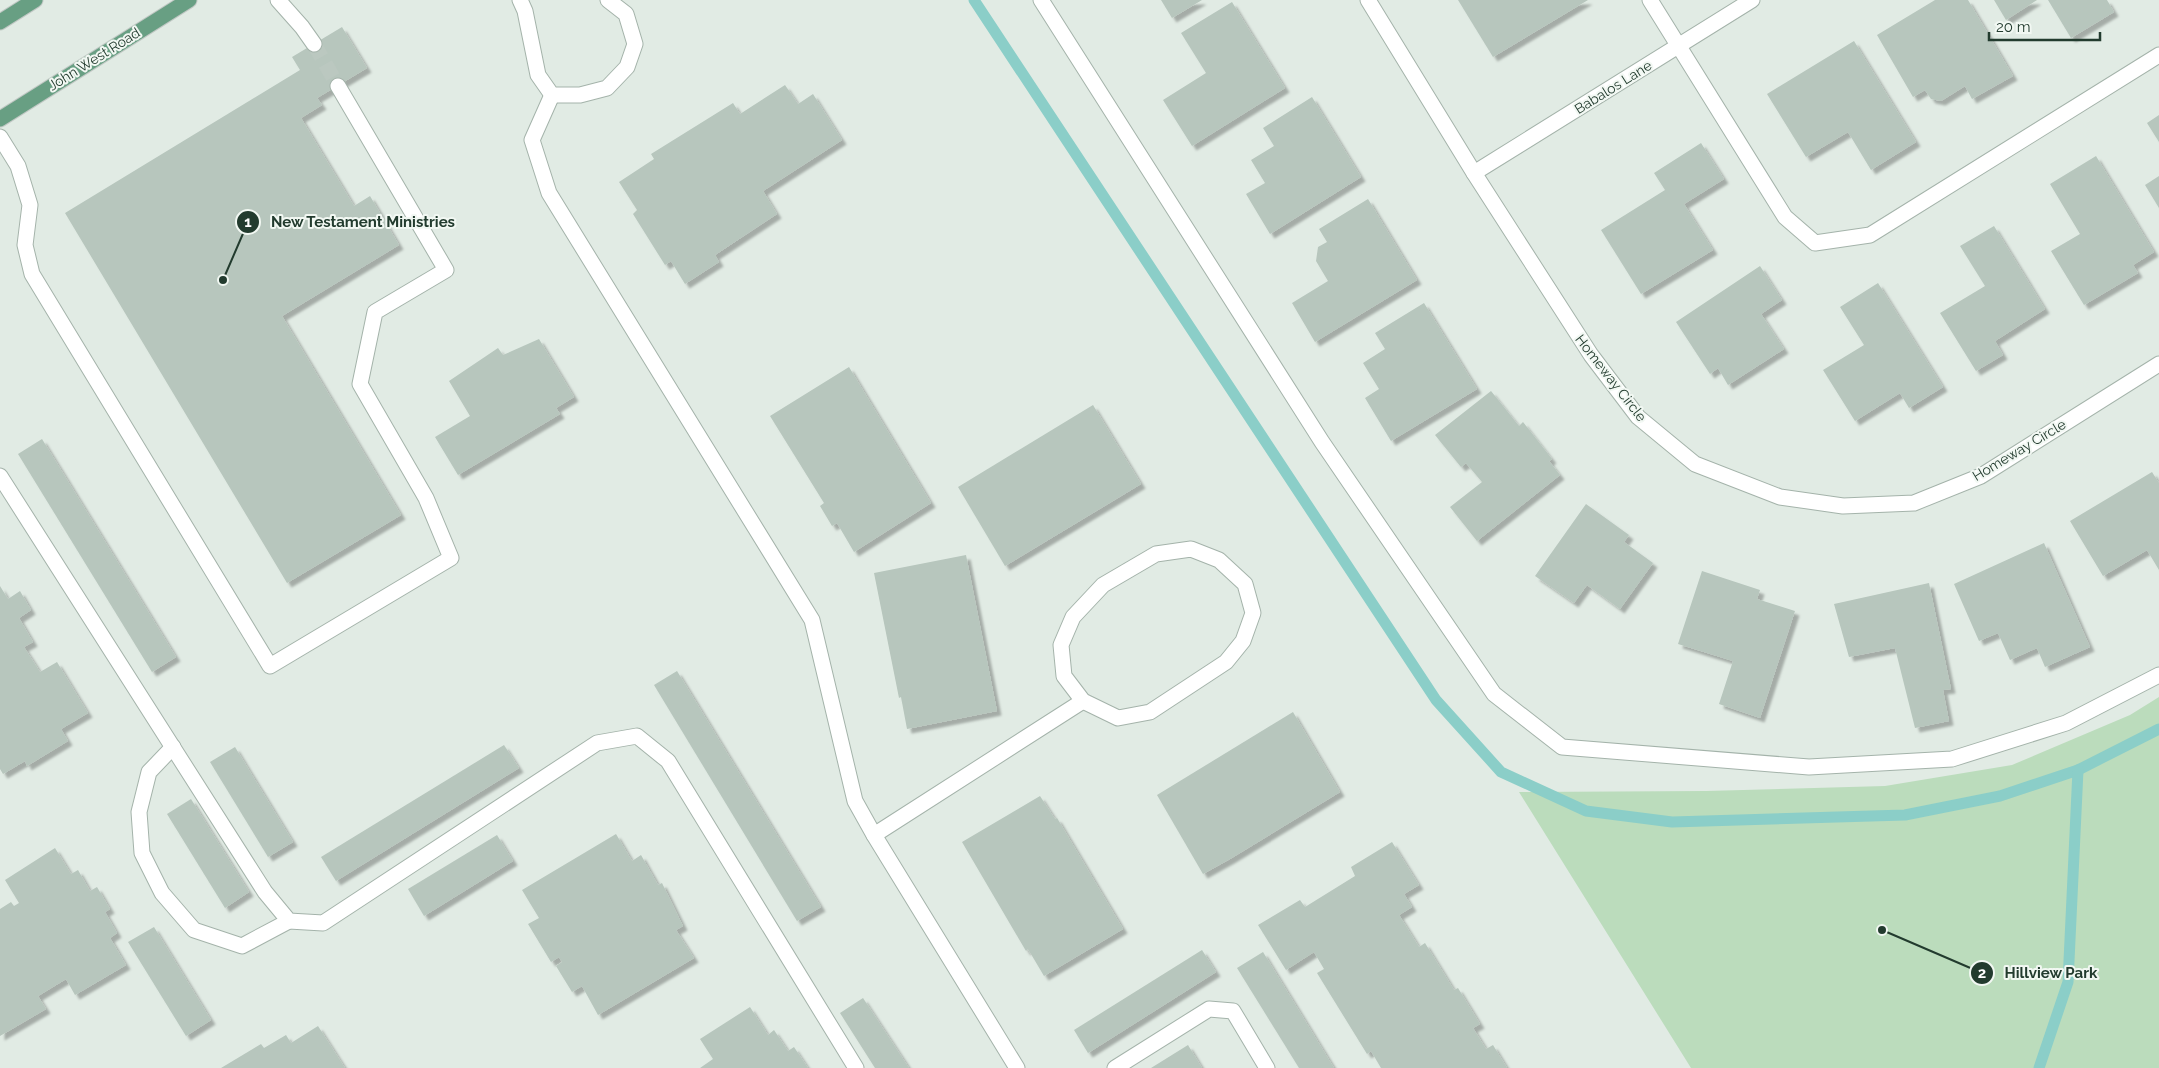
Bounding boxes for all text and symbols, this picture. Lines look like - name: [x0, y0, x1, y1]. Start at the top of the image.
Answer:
- scale bar: [1989, 10, 2100, 42]
- text: 20 m: [1996, 18, 2031, 36]
- street label: John West Road: [45, 24, 143, 94]
- street label: Babalos Lane: [1571, 57, 1655, 117]
- callout: New Testament Ministries: [236, 207, 466, 237]
- text: 1: [244, 213, 252, 231]
- text: New Testament Ministries: [271, 213, 455, 231]
- street label: Homeway Circle: [1572, 331, 1650, 425]
- street label: Homeway Circle: [1969, 416, 2069, 484]
- callout: Hillview Park: [1969, 958, 2107, 988]
- text: 2: [1978, 964, 1986, 982]
- text: Hillview Park: [2005, 964, 2098, 982]

